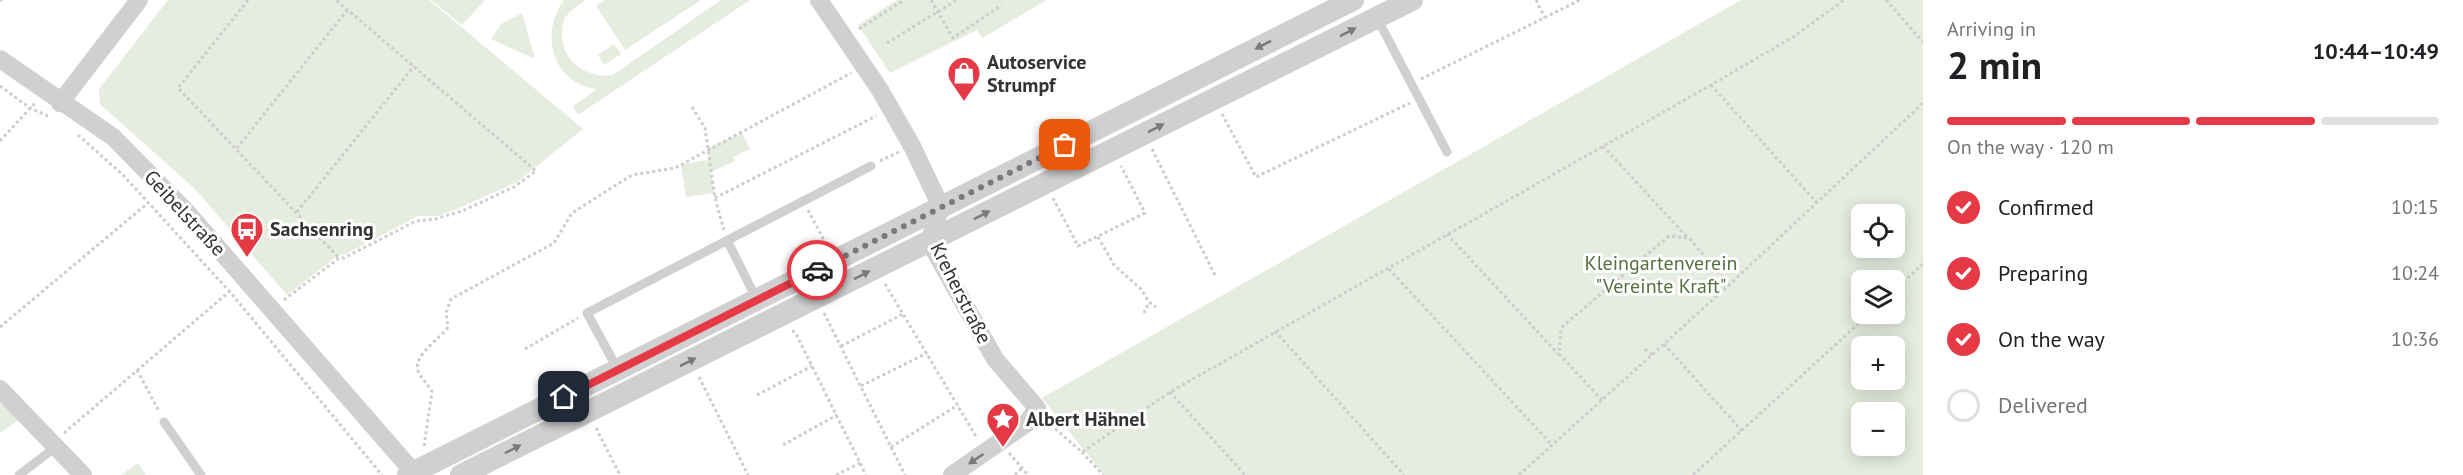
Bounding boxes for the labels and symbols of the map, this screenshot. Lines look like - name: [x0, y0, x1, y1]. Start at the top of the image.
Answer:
- one-way arrow: [1340, 27, 1357, 37]
- one-way arrow: [1255, 40, 1272, 50]
- place label: Autoservice Strumpf: [987, 49, 1087, 98]
- shop icon: Autoservice Strumpf: [946, 55, 982, 102]
- pin: [1039, 119, 1090, 170]
- one-way arrow: [1147, 123, 1165, 133]
- street label: Geibelstraße: [138, 164, 232, 262]
- one-way arrow: [973, 210, 990, 220]
- bus stop icon: Sachsenring: [229, 211, 265, 258]
- place label: Sachsenring: [270, 216, 374, 242]
- street label: Kreherstraße: [924, 238, 998, 348]
- courier: [787, 240, 847, 300]
- park label: Kleingartenverein "Vereinte Kraft": [1584, 250, 1738, 299]
- one-way arrow: [854, 270, 871, 279]
- one-way arrow: [679, 357, 696, 366]
- pin: [538, 371, 589, 422]
- place icon: Albert Hähnel: [985, 401, 1021, 448]
- place label: Albert Hähnel: [1026, 406, 1145, 432]
- one-way arrow: [505, 444, 522, 454]
- one-way arrow: [968, 453, 984, 464]

